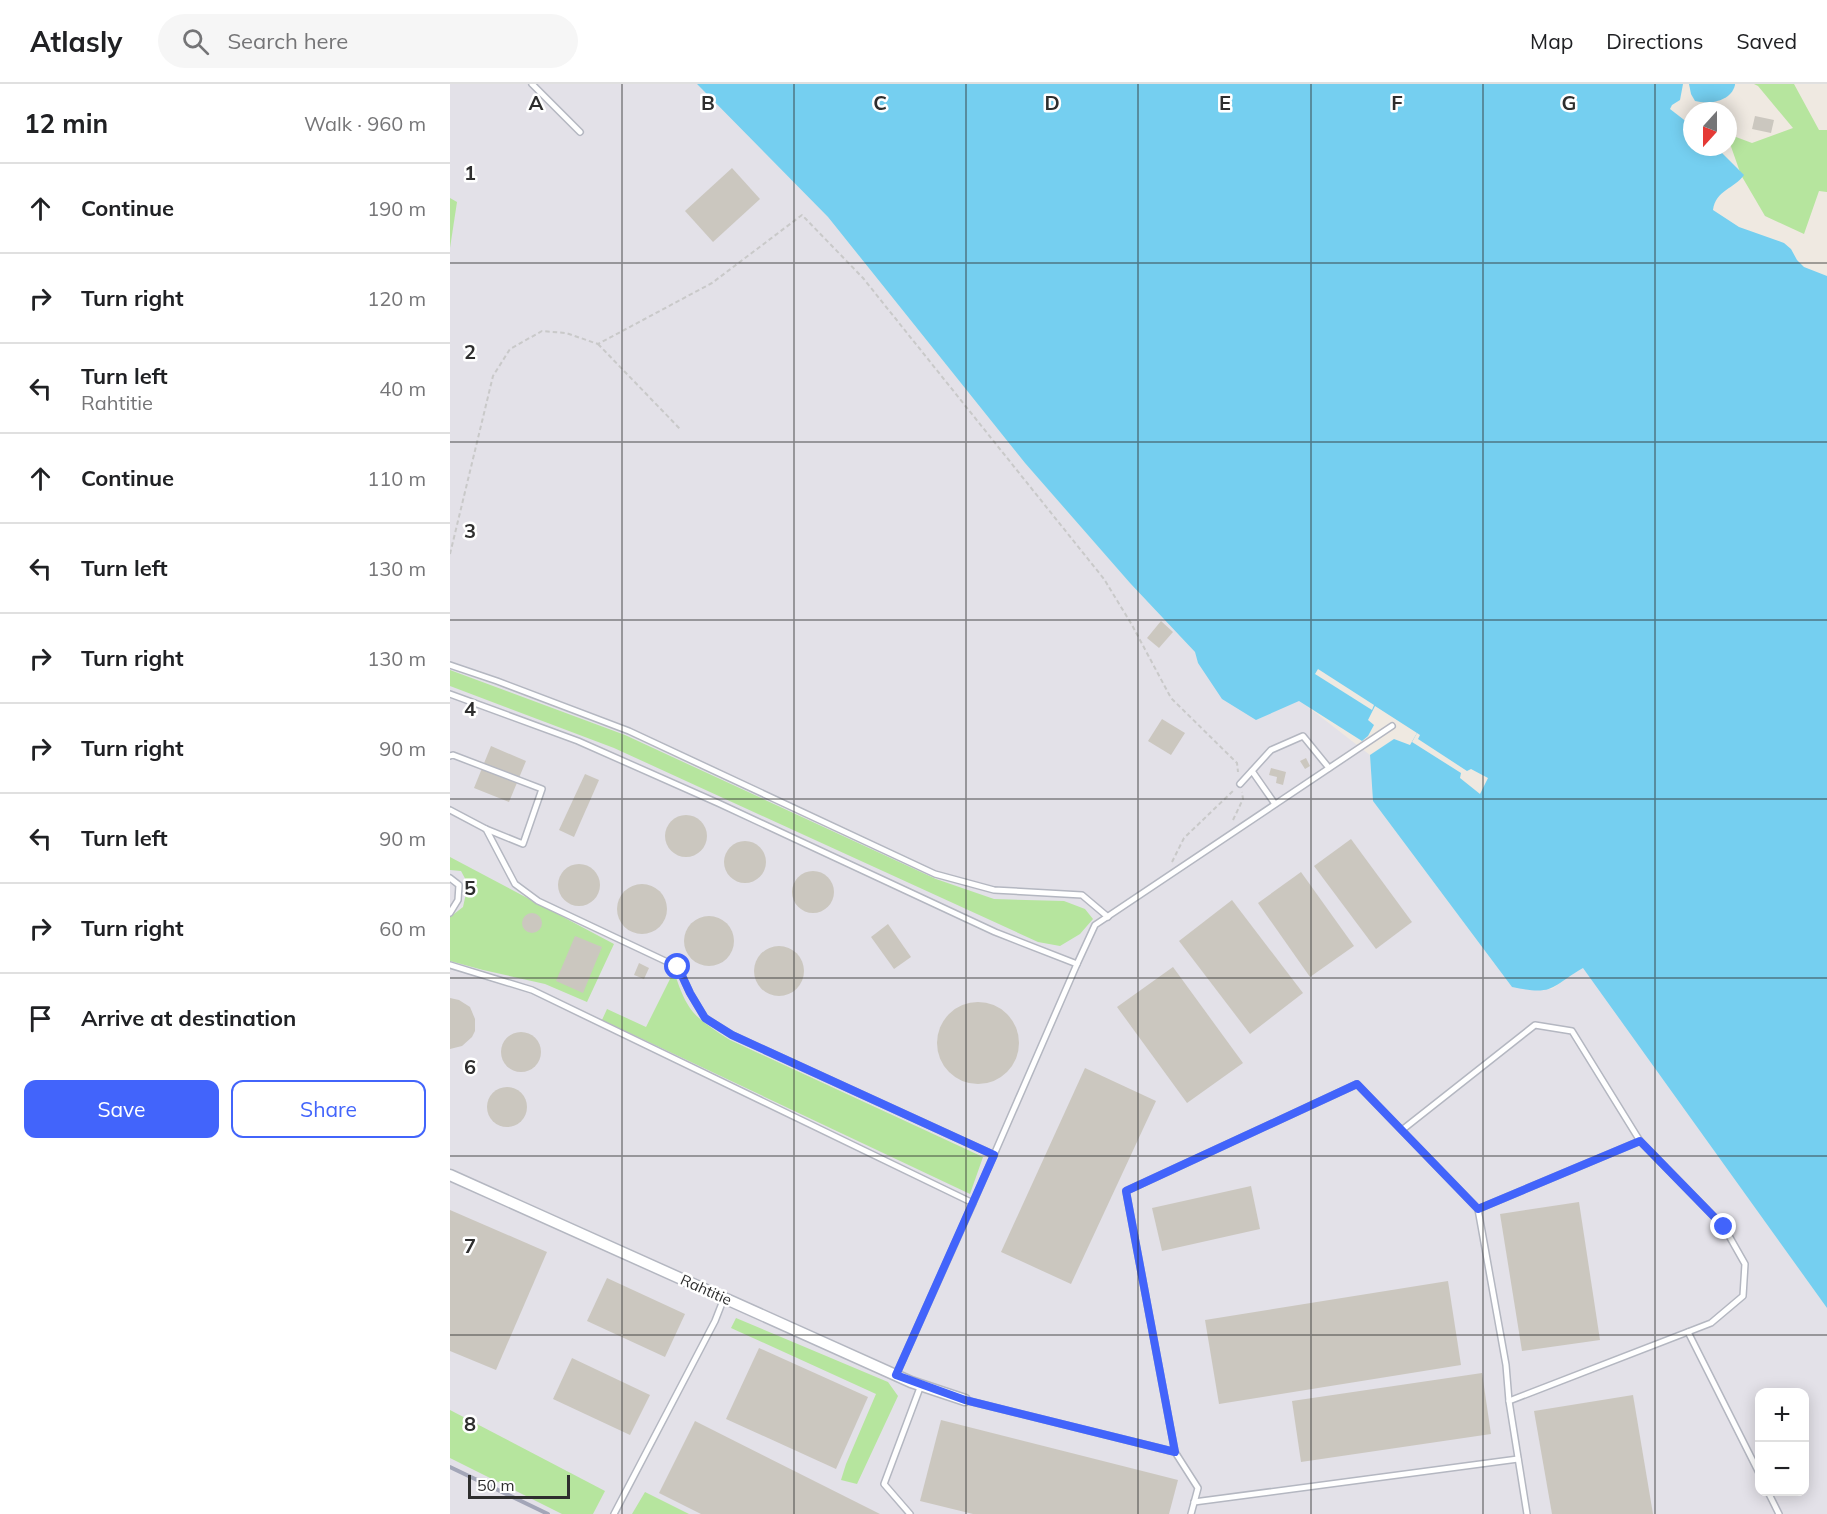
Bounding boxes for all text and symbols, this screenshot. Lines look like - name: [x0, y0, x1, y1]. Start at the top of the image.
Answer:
- search box: [158, 14, 578, 68]
- text: Atlasly: [30, 24, 122, 59]
- icon: search: [179, 25, 212, 58]
- text: Search here: [227, 27, 348, 55]
- text: Map: [1530, 28, 1573, 54]
- text: Directions: [1606, 28, 1703, 54]
- text: Saved: [1736, 28, 1797, 54]
- text: A: [529, 90, 544, 115]
- text: B: [701, 90, 715, 115]
- text: C: [873, 90, 887, 115]
- text: D: [1044, 90, 1060, 115]
- text: E: [1219, 90, 1231, 115]
- text: F: [1391, 90, 1403, 115]
- text: G: [1562, 90, 1576, 115]
- north arrow: [1683, 102, 1737, 156]
- text: 12 min: [24, 107, 108, 140]
- text: Walk · 960 m: [304, 111, 426, 136]
- text: 1: [464, 160, 476, 185]
- icon: ahead: [24, 192, 57, 225]
- text: Continue: [81, 194, 174, 222]
- text: 190 m: [367, 196, 426, 221]
- icon: right: [24, 282, 57, 315]
- text: Turn right: [81, 284, 184, 312]
- text: 120 m: [367, 286, 426, 311]
- text: 2: [464, 339, 476, 364]
- text: Turn left: [81, 362, 168, 390]
- icon: left: [24, 372, 57, 405]
- text: 40 m: [379, 376, 426, 401]
- text: Rahtitie: [81, 390, 153, 415]
- icon: ahead: [24, 462, 57, 495]
- text: Continue: [81, 464, 174, 492]
- text: 110 m: [367, 466, 426, 491]
- text: 3: [464, 518, 476, 543]
- icon: left: [24, 552, 57, 585]
- text: Turn left: [81, 554, 168, 582]
- text: 130 m: [367, 556, 426, 581]
- icon: right: [24, 642, 57, 675]
- text: Turn right: [81, 644, 184, 672]
- text: 130 m: [367, 646, 426, 671]
- text: 4: [464, 696, 476, 721]
- icon: right: [24, 732, 57, 765]
- text: Turn right: [81, 734, 184, 762]
- text: 90 m: [379, 736, 426, 761]
- icon: left: [24, 822, 57, 855]
- text: Turn left: [81, 824, 168, 852]
- text: 90 m: [379, 826, 426, 851]
- text: 5: [464, 875, 476, 900]
- icon: right: [24, 912, 57, 945]
- text: Turn right: [81, 914, 184, 942]
- text: 60 m: [379, 916, 426, 941]
- route start: [664, 953, 690, 979]
- icon: arrive: [24, 1002, 57, 1035]
- text: Arrive at destination: [81, 1004, 296, 1032]
- text: 6: [464, 1054, 476, 1079]
- button: Save: [24, 1080, 219, 1138]
- button: Share: [231, 1080, 426, 1138]
- route end: [1710, 1213, 1736, 1239]
- text: 7: [464, 1233, 476, 1258]
- street label: Rahtitie: [678, 1270, 735, 1309]
- map controls: [1755, 1388, 1809, 1496]
- button: +: [1755, 1388, 1809, 1442]
- text: 8: [464, 1411, 476, 1436]
- button: −: [1755, 1442, 1809, 1496]
- scale bar: [468, 1472, 570, 1500]
- text: 50 m: [477, 1475, 514, 1495]

